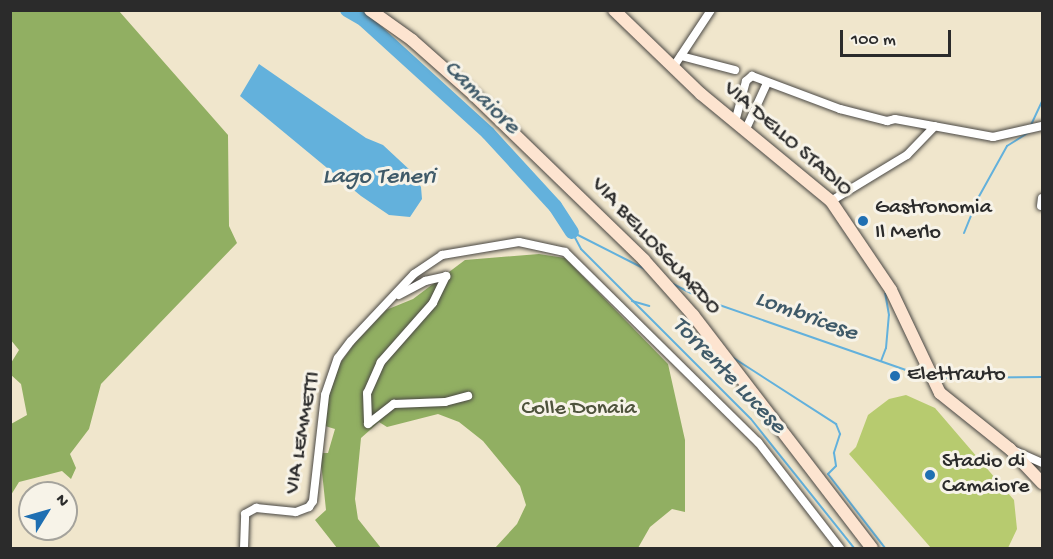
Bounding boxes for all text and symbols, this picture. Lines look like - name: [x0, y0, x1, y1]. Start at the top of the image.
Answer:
- scale bar: [843, 18, 954, 56]
- text: 100 m: [851, 30, 896, 51]
- water label: Camaiore: [437, 55, 525, 141]
- street label: VIA DELLO STADIO: [717, 77, 857, 203]
- water label: Lago Teneri: [322, 164, 436, 192]
- street label: VIA BELLOSGUARDO: [584, 173, 726, 321]
- place label: Gastronomia Il Merlo: [875, 195, 992, 246]
- marker: Gastronomia Il Merlo: [856, 214, 870, 228]
- water label: Lombricese: [751, 285, 861, 349]
- water label: Torrente Lucese: [665, 311, 791, 441]
- place label: Elettrauto: [907, 363, 1006, 389]
- marker: Elettrauto: [888, 369, 902, 383]
- street label: VIA LEMMETTI: [280, 370, 328, 496]
- park label: Colle Donaia: [521, 397, 637, 423]
- place label: Stadio di Camaiore: [942, 449, 1029, 500]
- marker: Stadio di Camaiore: [923, 468, 937, 482]
- north arrow: [18, 481, 78, 541]
- text: N: [50, 491, 72, 511]

